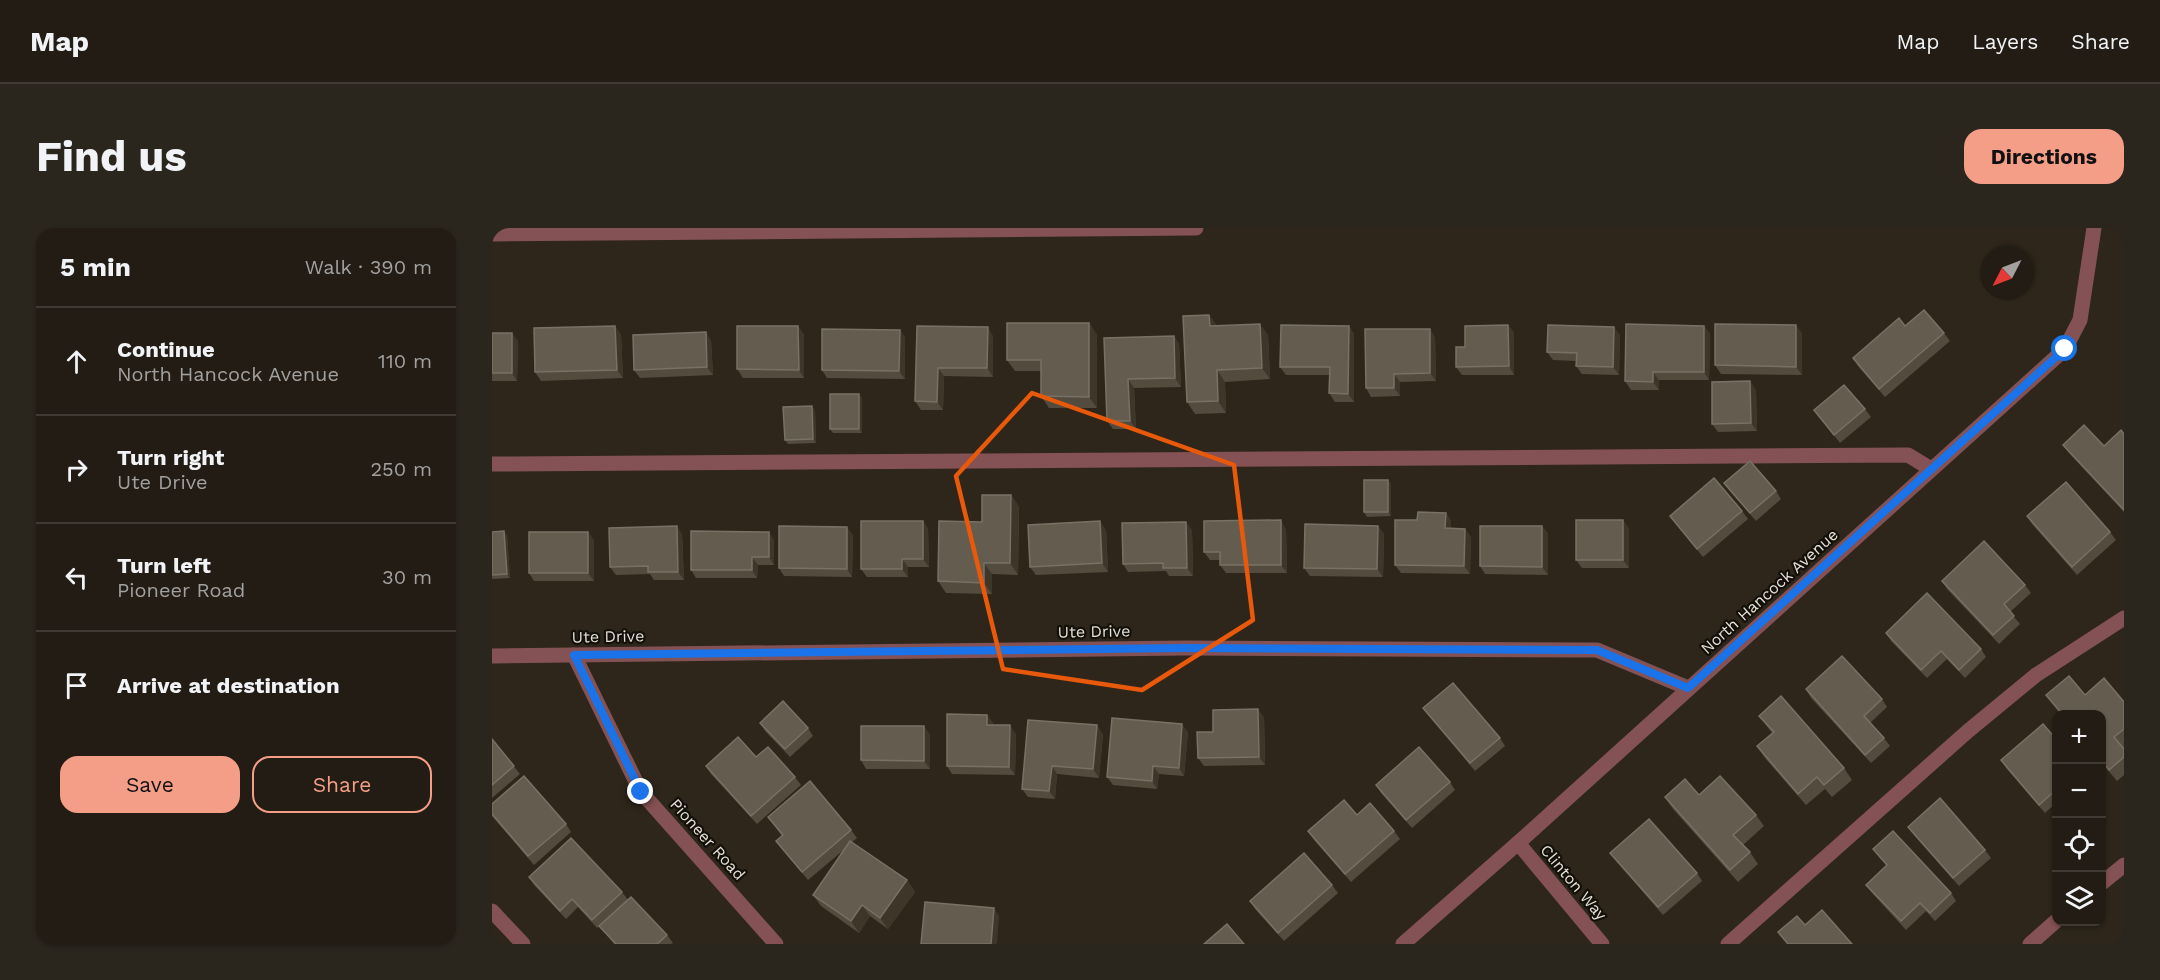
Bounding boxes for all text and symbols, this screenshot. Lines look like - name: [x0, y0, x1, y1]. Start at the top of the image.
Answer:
- text: Map: [30, 25, 89, 58]
- text: Map: [1896, 29, 1939, 54]
- text: Layers: [1972, 29, 2038, 54]
- text: Share: [2071, 29, 2130, 54]
- button: Directions: [1964, 129, 2124, 184]
- text: Find us: [36, 132, 187, 181]
- north arrow: [1980, 246, 2034, 300]
- text: 5 min: [60, 252, 131, 282]
- text: Walk · 390 m: [305, 255, 432, 279]
- route start: [2051, 335, 2077, 361]
- text: Continue: [117, 337, 215, 362]
- icon: ahead: [60, 345, 93, 378]
- text: 110 m: [378, 349, 432, 373]
- text: North Hancock Avenue: [117, 362, 339, 386]
- text: Turn right: [117, 445, 224, 470]
- icon: right: [60, 453, 93, 486]
- text: 250 m: [370, 457, 432, 481]
- text: Ute Drive: [117, 470, 208, 494]
- street label: North Hancock Avenue: [1697, 525, 1842, 658]
- text: Turn left: [117, 553, 211, 578]
- icon: left: [60, 561, 93, 594]
- text: 30 m: [382, 565, 432, 589]
- text: Pioneer Road: [117, 578, 245, 602]
- street label: Ute Drive: [1058, 621, 1130, 642]
- street label: Ute Drive: [572, 626, 644, 647]
- icon: arrive: [60, 669, 93, 702]
- text: Arrive at destination: [117, 673, 340, 698]
- map controls: [2052, 710, 2106, 926]
- button: +: [2052, 710, 2106, 764]
- button: Save: [60, 756, 240, 813]
- button: Share: [252, 756, 432, 813]
- button: −: [2052, 764, 2106, 818]
- route end: [627, 778, 653, 804]
- street label: Pioneer Road: [666, 795, 749, 884]
- button: locate: [2052, 818, 2106, 872]
- street label: Clinton Way: [1537, 841, 1611, 925]
- button: layers: [2052, 872, 2106, 926]

